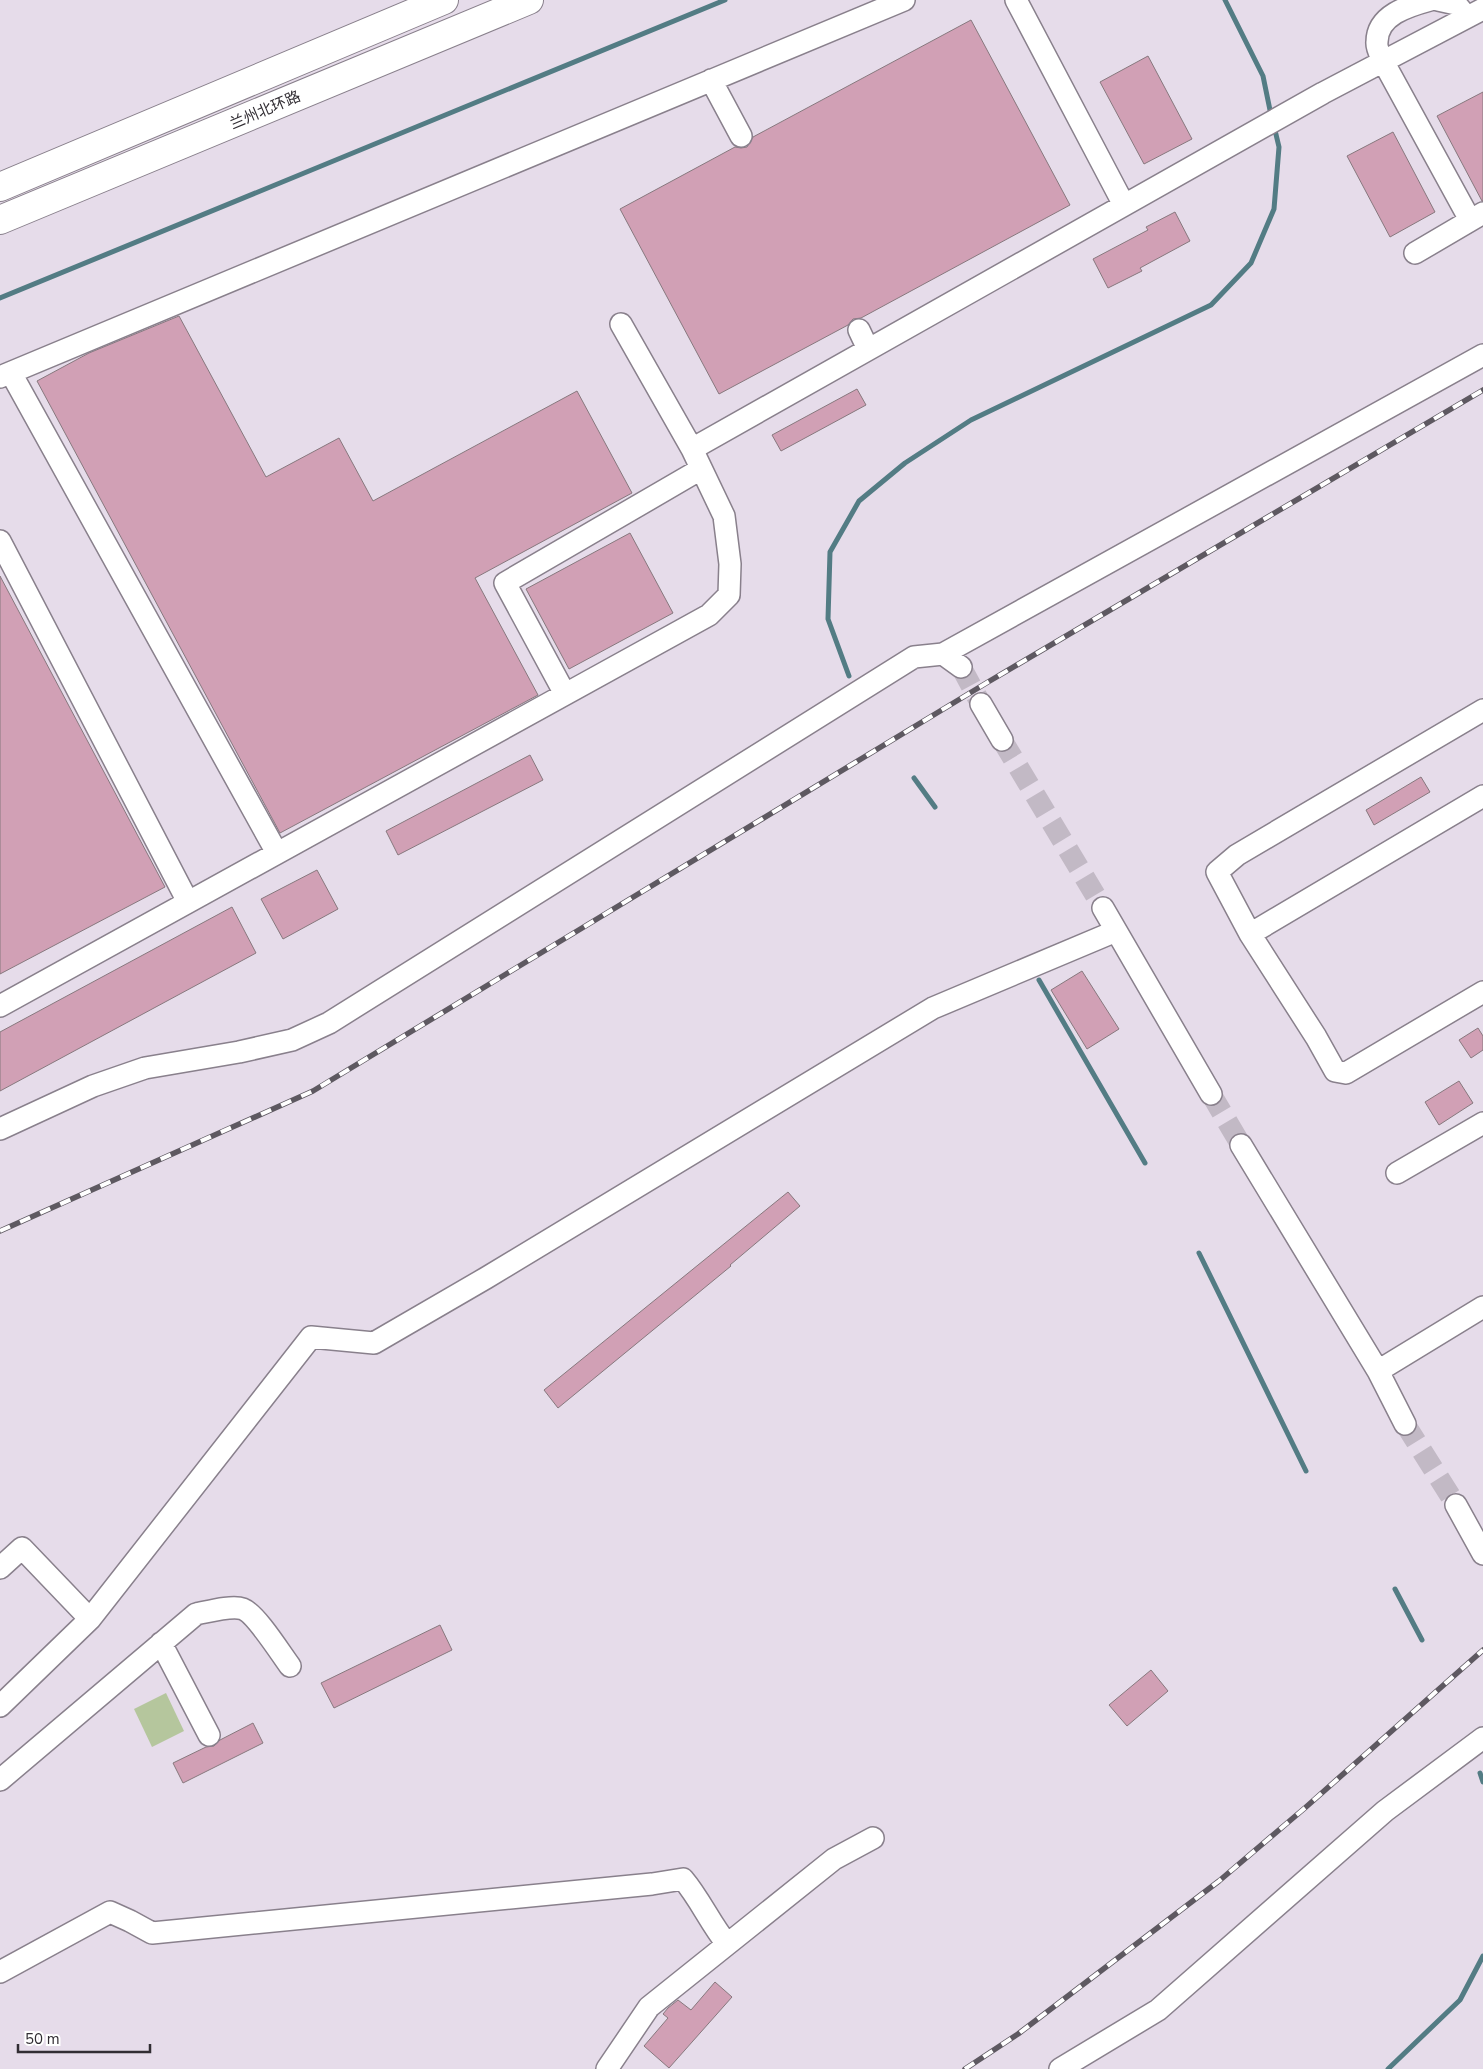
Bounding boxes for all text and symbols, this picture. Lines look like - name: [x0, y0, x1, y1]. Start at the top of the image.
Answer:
- street label: 兰州北环路: [227, 86, 303, 134]
- scale bar: [18, 2022, 150, 2054]
- text: 50 m: [25, 2029, 60, 2049]

